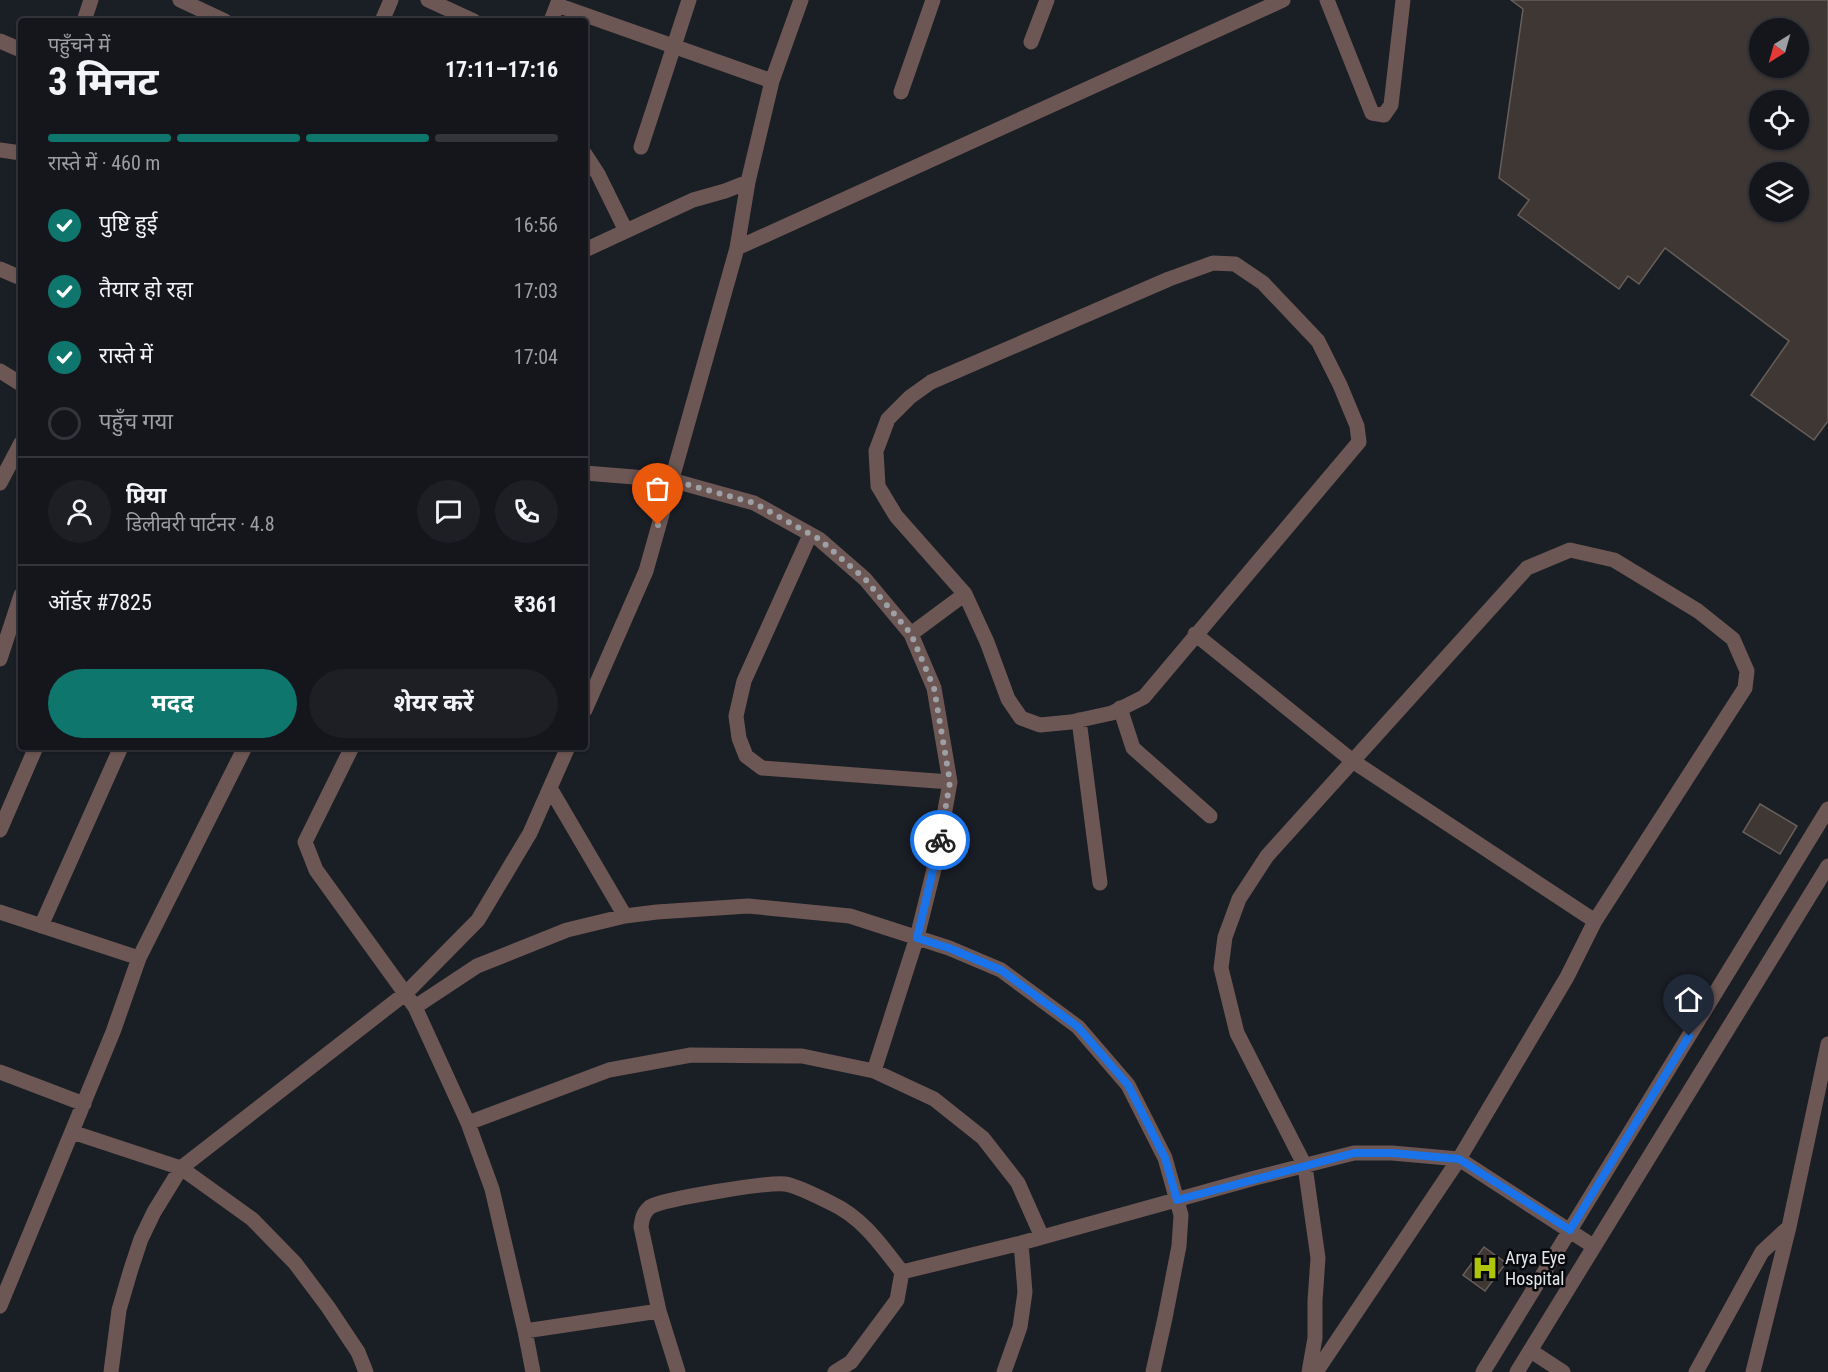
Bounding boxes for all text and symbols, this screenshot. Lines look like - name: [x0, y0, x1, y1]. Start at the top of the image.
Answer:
- north arrow: [1749, 18, 1809, 78]
- map controls: [1749, 18, 1809, 222]
- text: पहुँचने में: [48, 33, 110, 57]
- text: 17:11–17:16: [445, 57, 558, 82]
- text: 3 मिनट: [48, 59, 159, 105]
- button: locate: [1749, 90, 1809, 150]
- text: रास्ते में · 460 m: [48, 151, 160, 175]
- button: layers: [1749, 162, 1809, 222]
- icon: check: [48, 209, 81, 242]
- text: पुष्टि हुई: [99, 211, 158, 236]
- text: 16:56: [514, 213, 558, 237]
- icon: check: [48, 275, 81, 308]
- text: तैयार हो रहा: [99, 277, 193, 302]
- text: 17:03: [514, 279, 558, 303]
- icon: check: [48, 341, 81, 374]
- text: रास्ते में: [99, 343, 153, 368]
- text: 17:04: [514, 345, 558, 369]
- text: पहुँच गया: [99, 409, 173, 434]
- pin: [632, 463, 683, 525]
- icon: bag: [641, 472, 674, 505]
- button: person: [48, 480, 111, 543]
- button: chat: [417, 480, 480, 543]
- button: phone: [495, 480, 558, 543]
- text: प्रिया: [126, 483, 166, 508]
- text: डिलीवरी पार्टनर · 4.8: [126, 512, 275, 536]
- text: ऑर्डर #7825: [48, 590, 152, 615]
- text: ₹361: [514, 592, 558, 617]
- button: मदद: [48, 669, 297, 738]
- button: शेयर करें: [309, 669, 558, 738]
- courier: [910, 810, 970, 870]
- icon: bike: [924, 824, 957, 857]
- pin: [1663, 974, 1714, 1036]
- icon: home: [1672, 983, 1705, 1016]
- place label: Arya Eye Hospital: [1505, 1247, 1566, 1289]
- hospital icon: Arya Eye Hospital: [1470, 1253, 1500, 1283]

